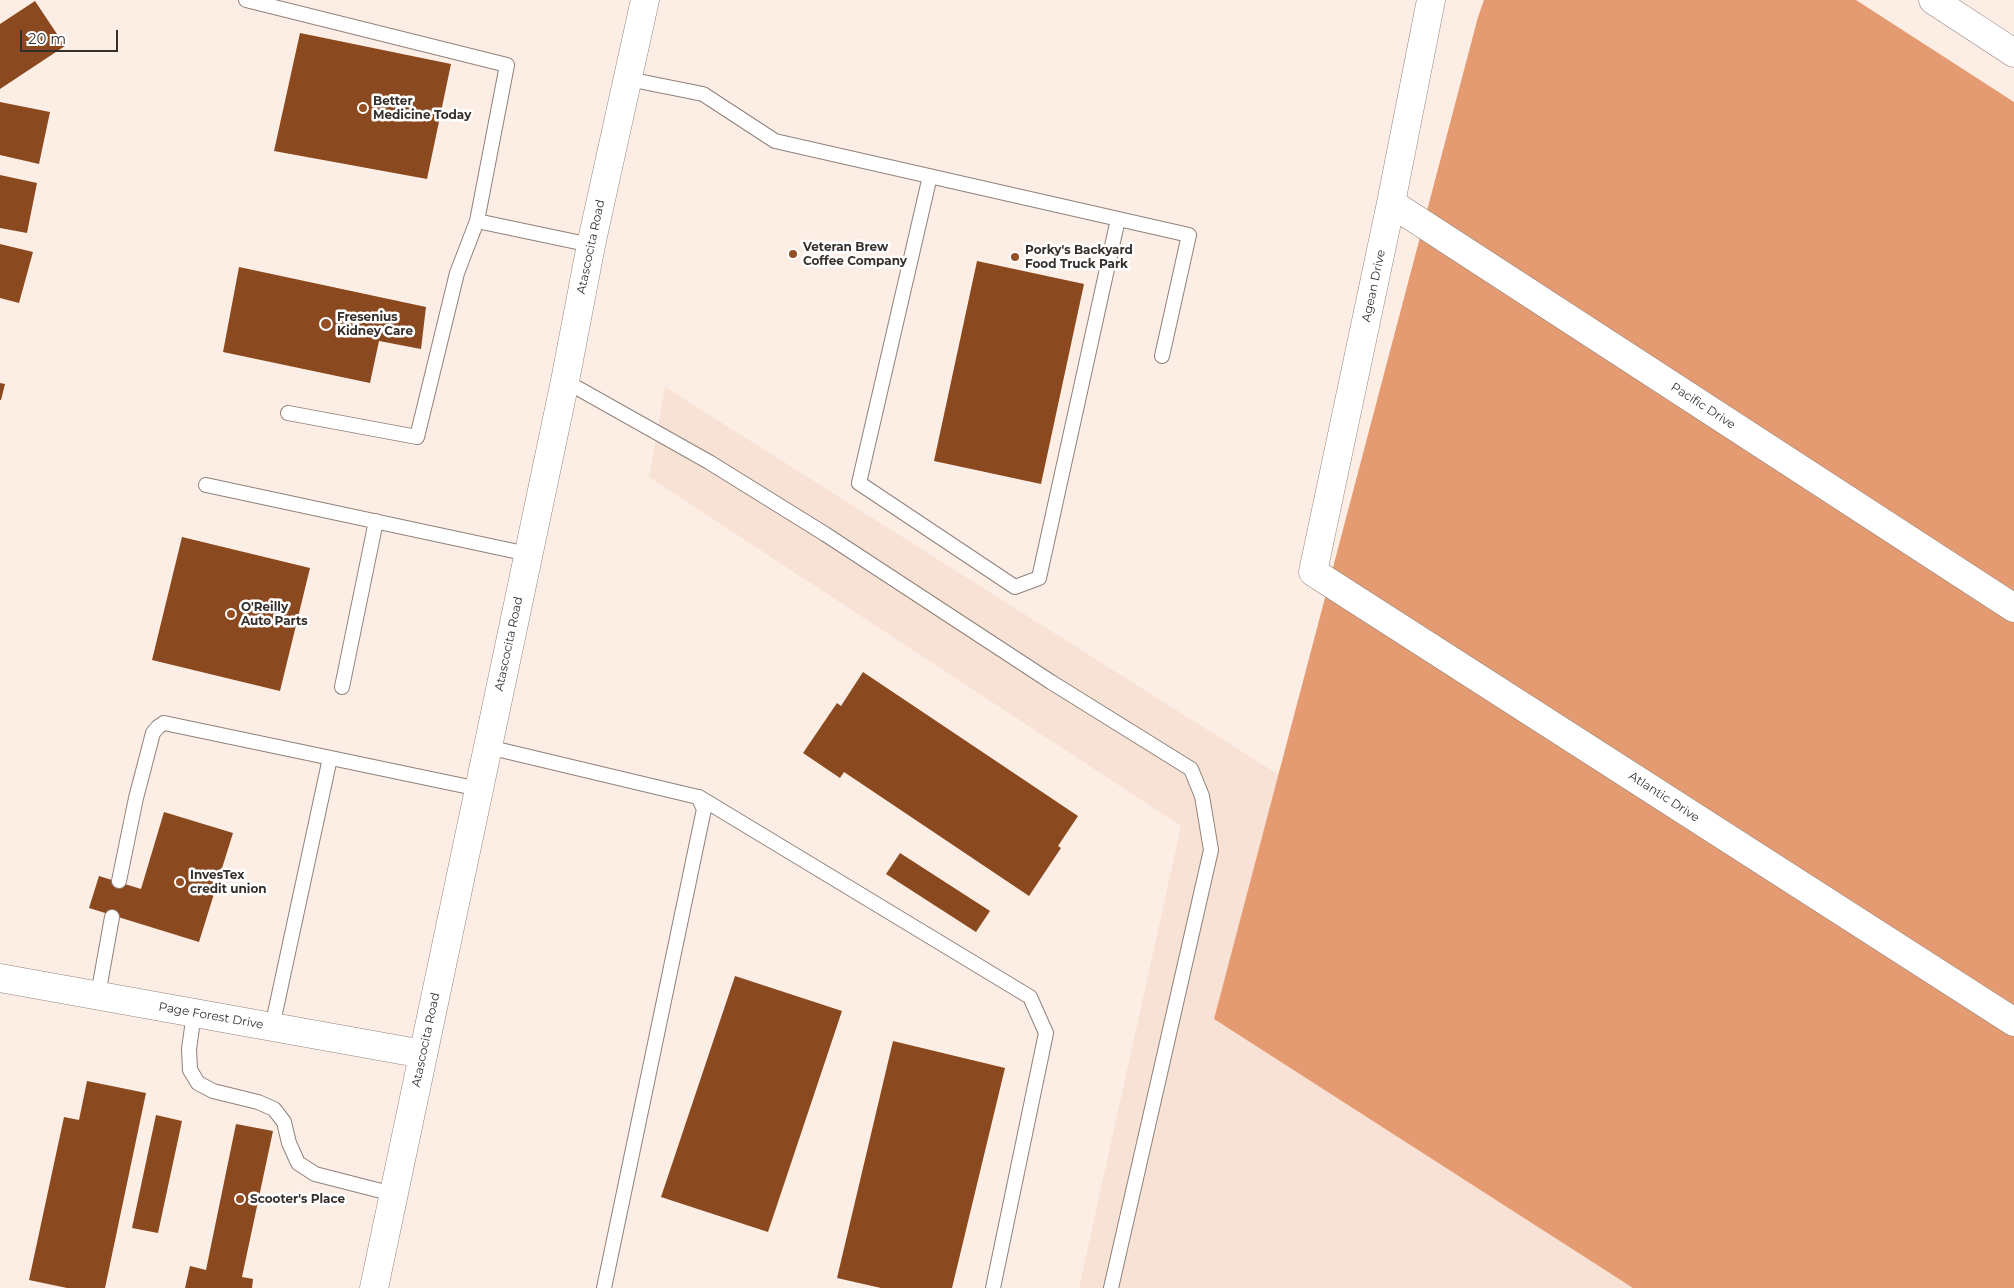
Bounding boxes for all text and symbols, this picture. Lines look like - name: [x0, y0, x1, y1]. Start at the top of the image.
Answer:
- scale bar: [22, 20, 120, 52]
- text: 20 m: [28, 29, 66, 48]
- place label: Better Medicine Today: [373, 94, 471, 122]
- marker: Better Medicine Today: [357, 102, 369, 114]
- street label: Atascocita Road: [574, 198, 608, 296]
- place label: Veteran Brew Coffee Company: [803, 240, 907, 268]
- place label: Porky's Backyard Food Truck Park: [1025, 243, 1133, 271]
- marker: Veteran Brew Coffee Company: [787, 248, 799, 260]
- street label: Agean Drive: [1359, 249, 1389, 323]
- marker: Porky's Backyard Food Truck Park: [1009, 251, 1021, 263]
- place label: Fresenius Kidney Care: [337, 310, 413, 338]
- marker: Fresenius Kidney Care: [319, 317, 333, 331]
- street label: Pacific Drive: [1668, 380, 1738, 432]
- street label: Atascocita Road: [492, 595, 526, 693]
- place label: O'Reilly Auto Parts: [241, 600, 308, 628]
- marker: O'Reilly Auto Parts: [225, 608, 237, 620]
- street label: Atlantic Drive: [1626, 769, 1702, 825]
- place label: InvesTex credit union: [190, 868, 267, 896]
- marker: InvesTex credit union: [174, 876, 186, 888]
- street label: Atascocita Road: [409, 991, 443, 1089]
- street label: Page Forest Drive: [157, 1000, 265, 1032]
- place label: Scooter's Place: [250, 1192, 345, 1206]
- marker: Scooter's Place: [234, 1193, 246, 1205]

